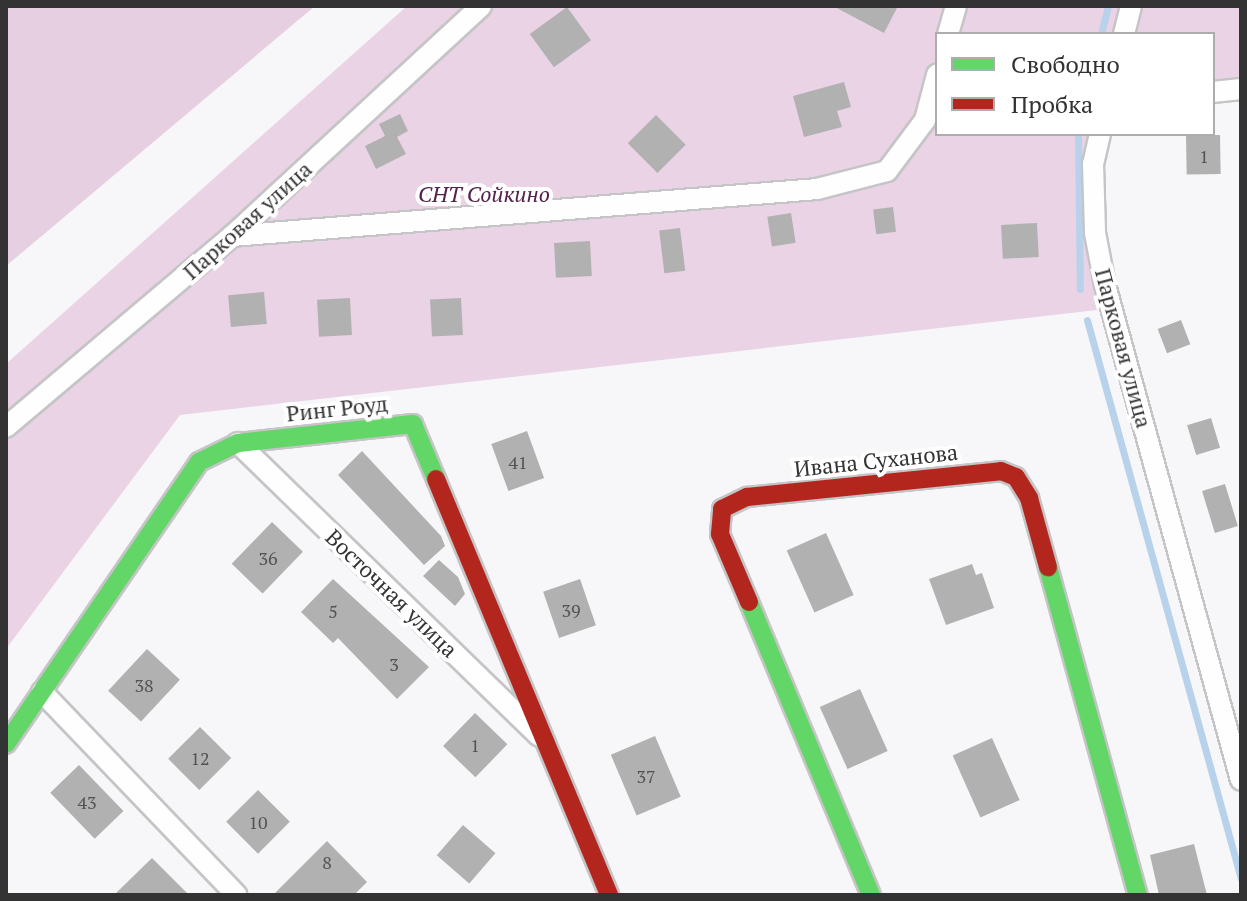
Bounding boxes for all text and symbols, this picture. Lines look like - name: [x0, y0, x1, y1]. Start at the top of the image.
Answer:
- legend: [935, 32, 1215, 136]
- text: Свободно: [1011, 48, 1120, 80]
- text: Пробка: [1011, 88, 1093, 120]
- house number: 1: [1199, 145, 1209, 167]
- street label: Парковая улица: [177, 155, 317, 285]
- park label: СНТ Сойкино: [418, 181, 550, 207]
- street label: Парковая улица: [1090, 266, 1158, 430]
- street label: Ринг Роуд: [285, 390, 389, 426]
- street label: Ивана Суханова: [793, 438, 959, 482]
- house number: 41: [508, 451, 528, 473]
- street label: Восточная улица: [321, 524, 463, 662]
- house number: 36: [258, 547, 278, 569]
- house number: 39: [561, 599, 581, 621]
- house number: 5: [328, 600, 338, 622]
- house number: 3: [389, 653, 399, 675]
- house number: 38: [134, 674, 154, 696]
- house number: 1: [470, 734, 480, 756]
- house number: 12: [190, 747, 210, 769]
- house number: 37: [636, 765, 656, 787]
- house number: 43: [77, 791, 97, 813]
- house number: 10: [248, 811, 268, 833]
- house number: 8: [322, 851, 332, 873]

